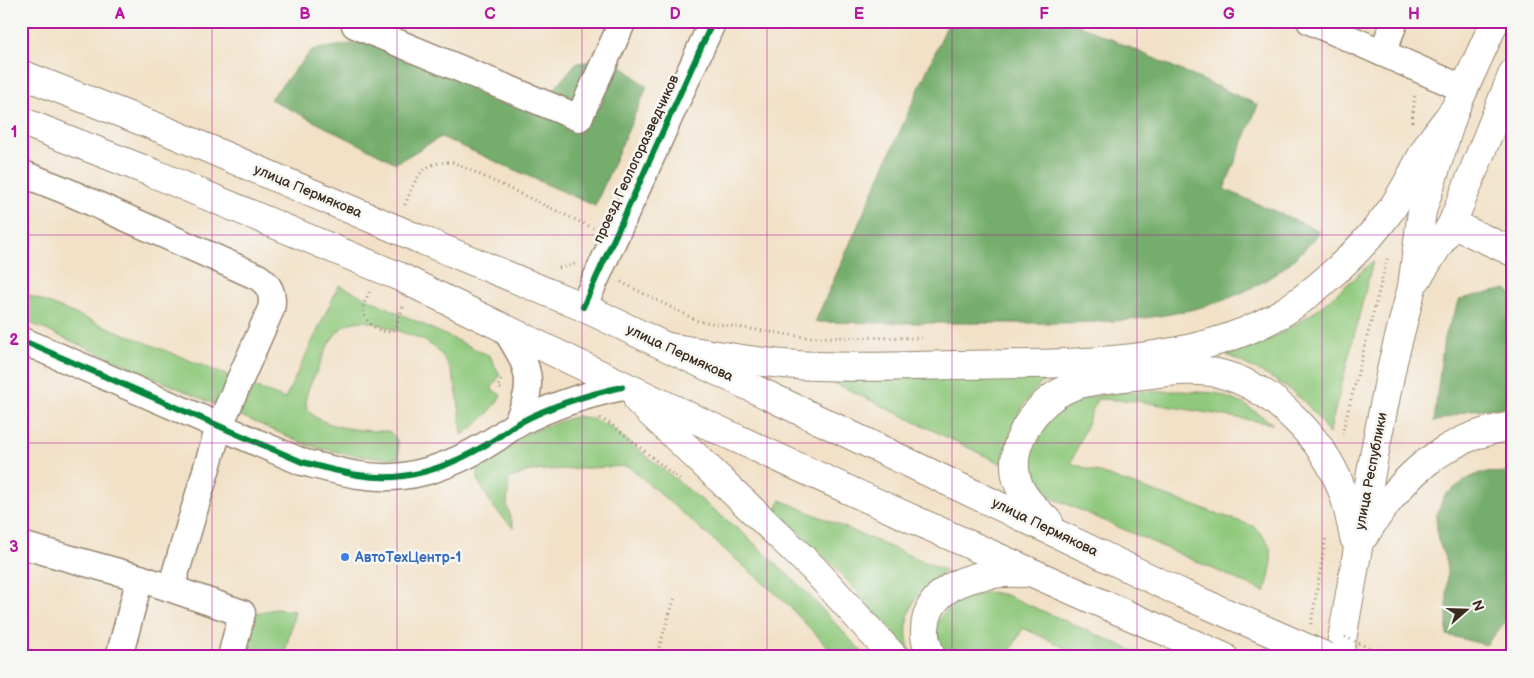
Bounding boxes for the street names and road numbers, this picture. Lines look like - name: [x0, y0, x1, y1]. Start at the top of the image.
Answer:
- street label: проезд Геологоразведчиков: [589, 71, 683, 246]
- street label: улица Пермякова: [251, 161, 365, 222]
- street label: улица Пермякова: [624, 321, 737, 385]
- street label: улица Республики: [1351, 411, 1391, 531]
- street label: улица Пермякова: [989, 494, 1101, 560]

